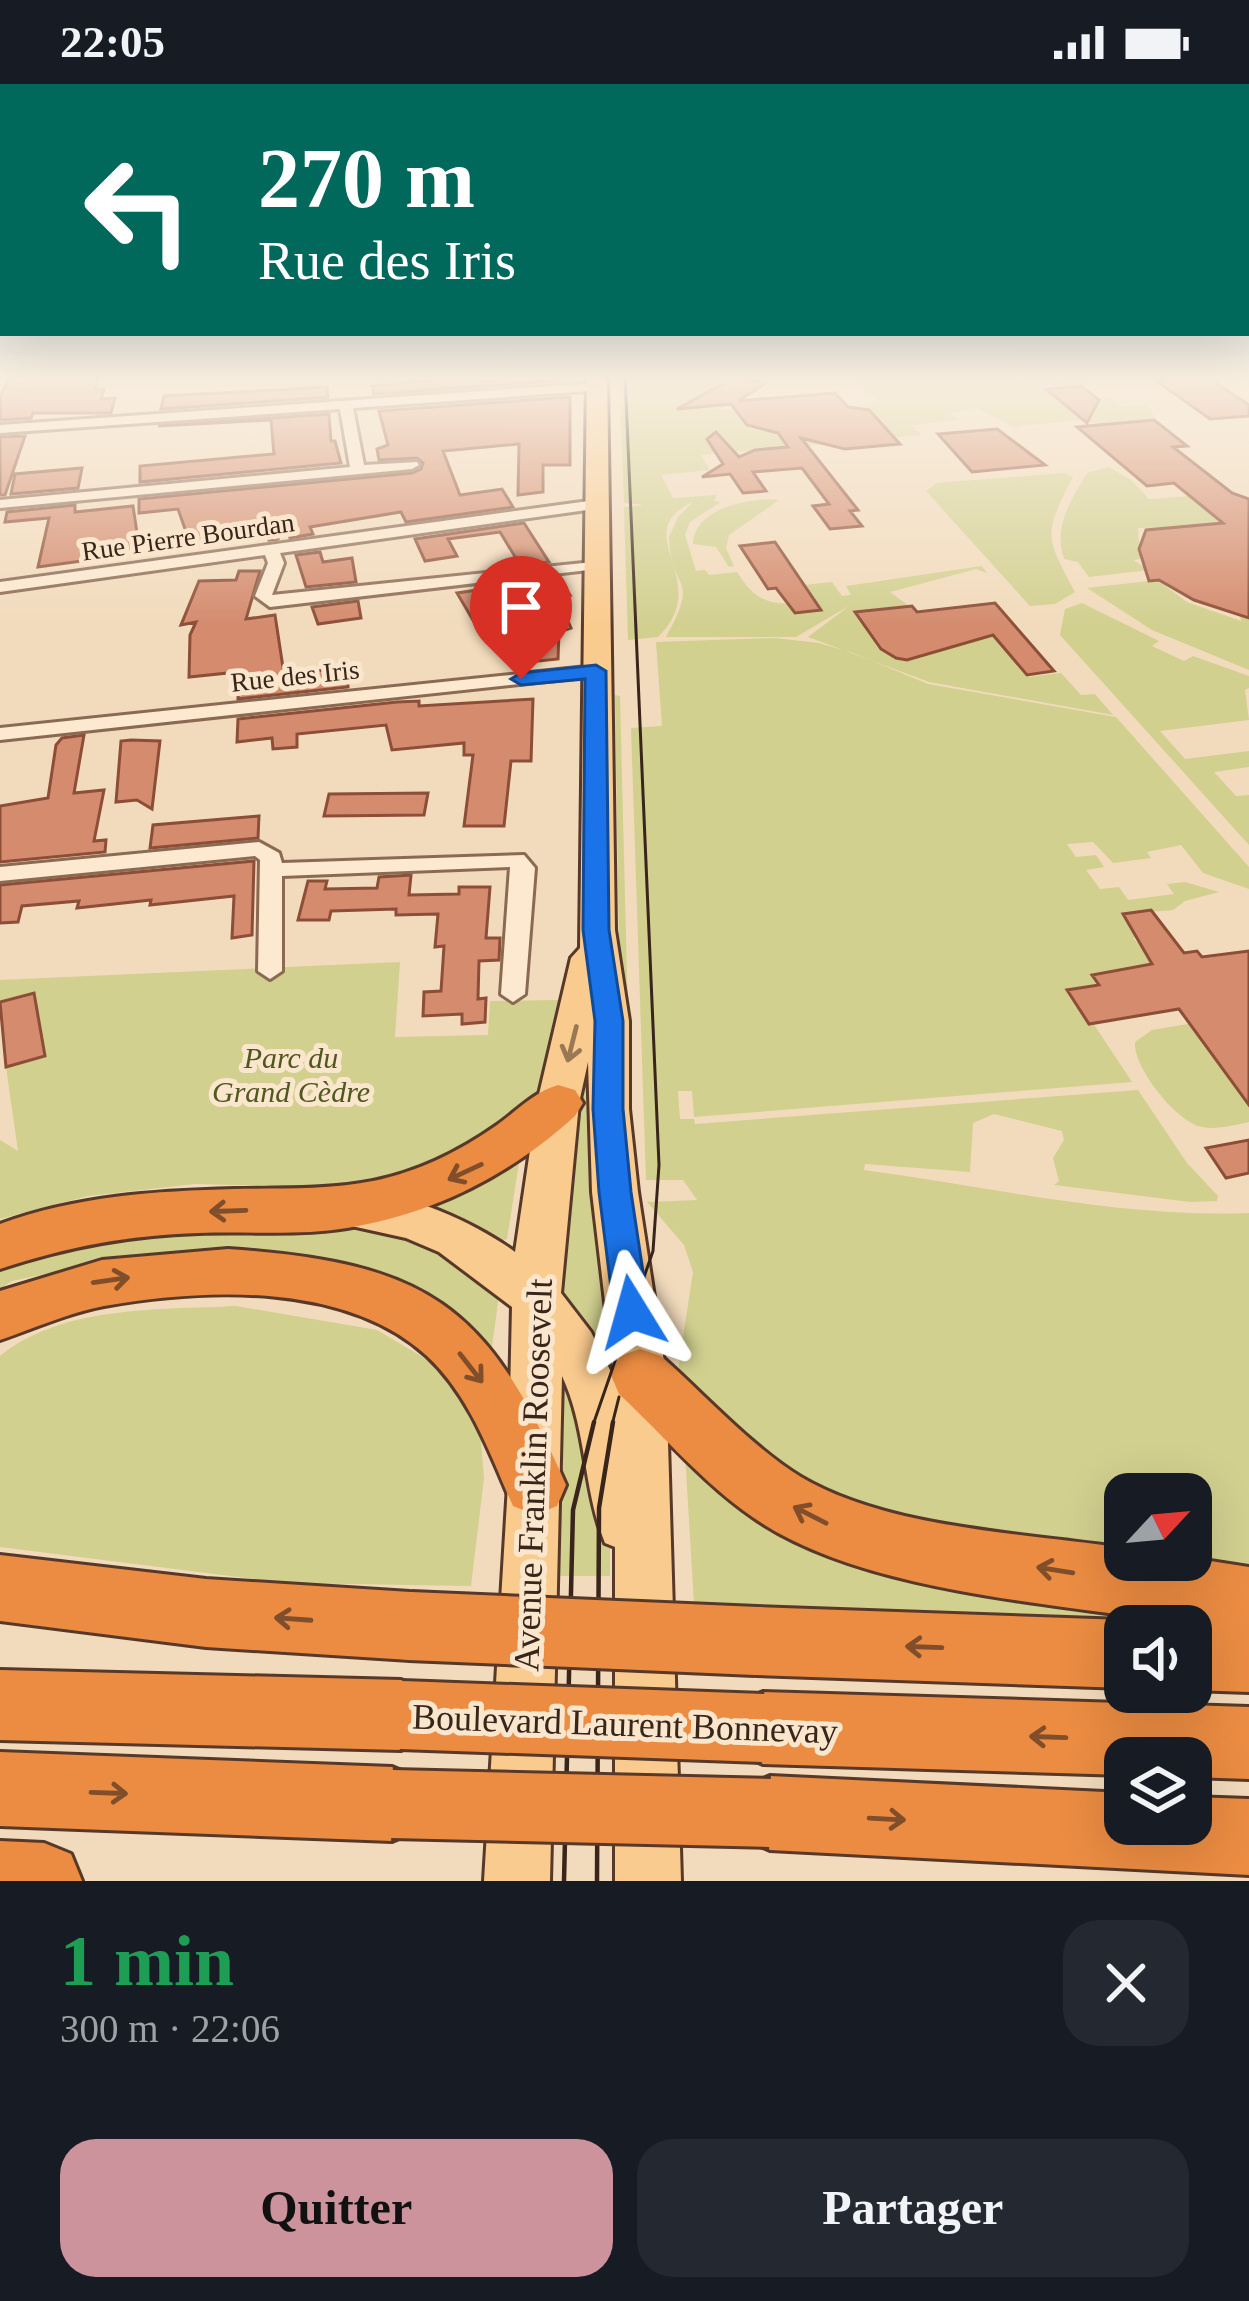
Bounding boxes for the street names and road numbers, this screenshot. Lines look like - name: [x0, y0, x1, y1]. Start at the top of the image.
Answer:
- street label: Rue Pierre Bourdan: [80, 507, 297, 567]
- street label: Rue des Iris: [229, 654, 361, 698]
- street label: Avenue Franklin Roosevelt: [506, 1278, 560, 1672]
- street label: Boulevard Laurent Bonnevay: [411, 1697, 838, 1751]

